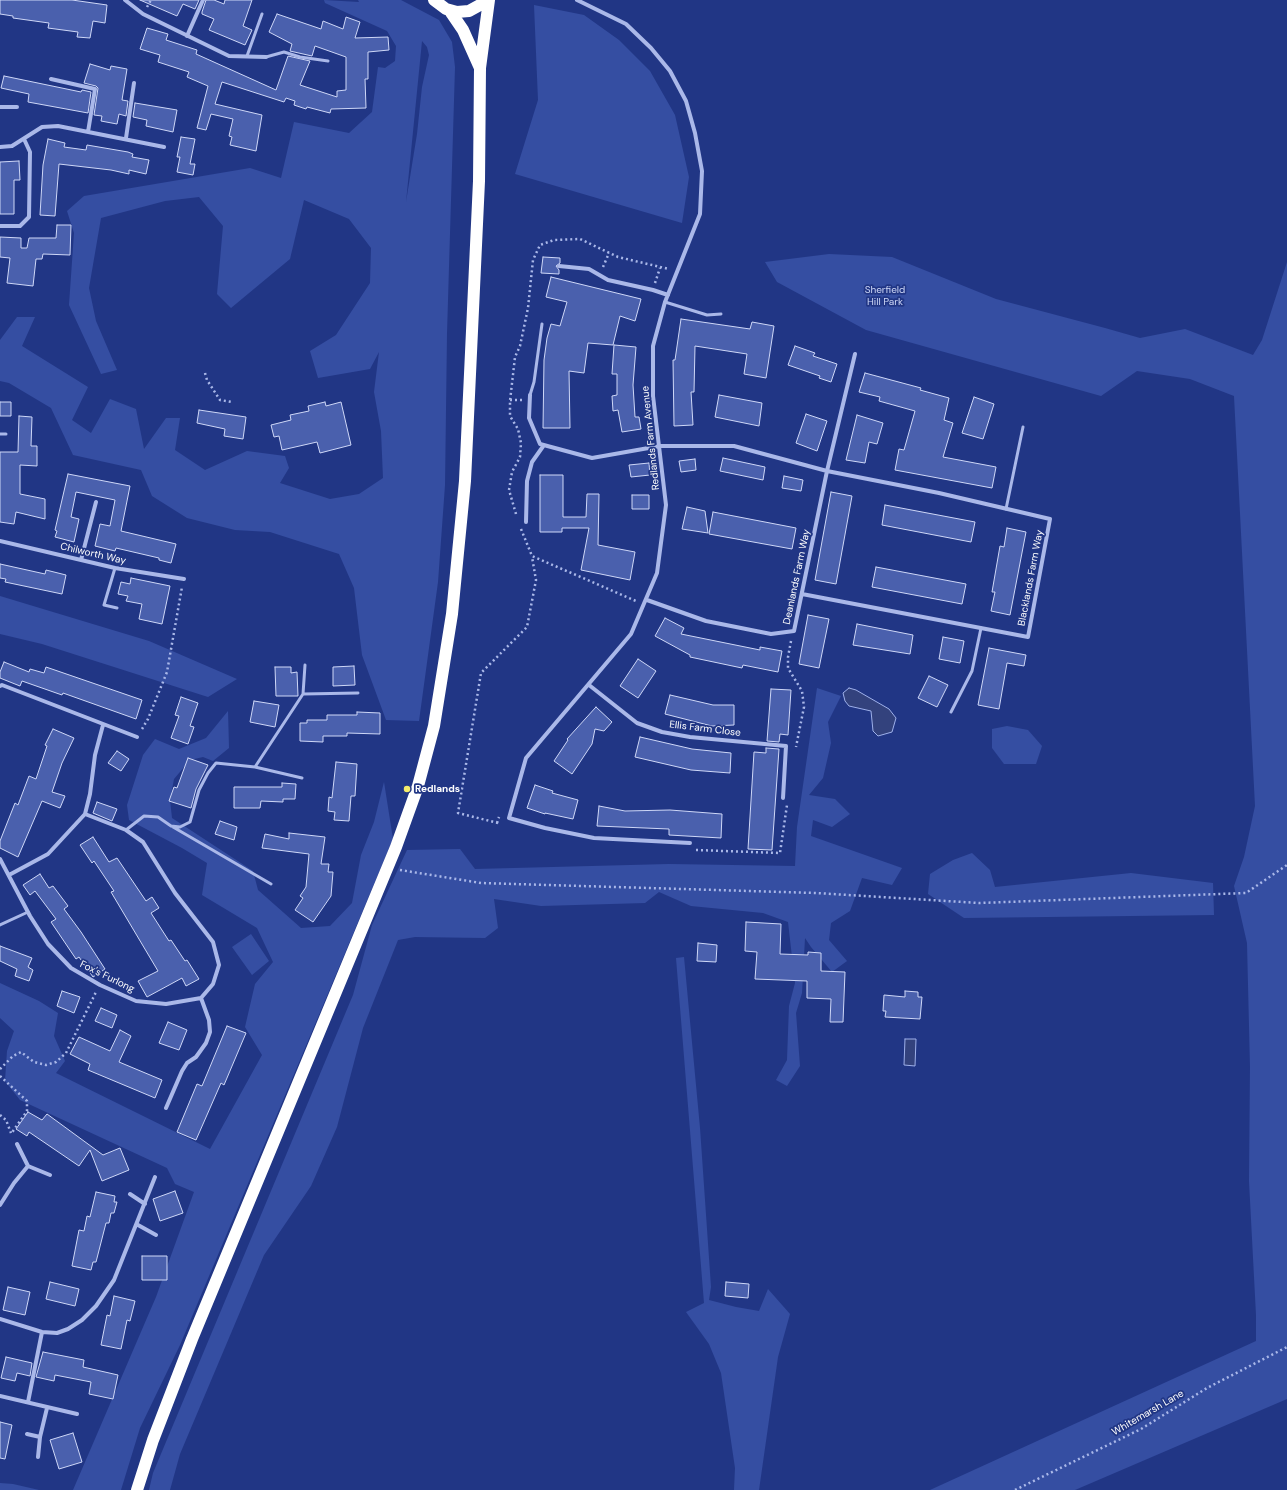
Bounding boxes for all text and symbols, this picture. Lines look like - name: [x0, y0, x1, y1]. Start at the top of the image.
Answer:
- park label: Sherfield Hill Park: [865, 284, 905, 308]
- street label: Redlands Farm Avenue: [640, 385, 662, 491]
- street label: Deanlands Farm Way: [781, 528, 813, 626]
- street label: Blacklands Farm Way: [1016, 529, 1046, 627]
- street label: Chilworth Way: [59, 541, 127, 567]
- street label: Ellis Farm Close: [669, 719, 741, 739]
- place label: Redlands: [415, 783, 460, 795]
- marker: Redlands: [402, 784, 412, 794]
- street label: Fox's Furlong: [78, 959, 136, 995]
- street label: Whitemarsh Lane: [1110, 1388, 1186, 1438]

